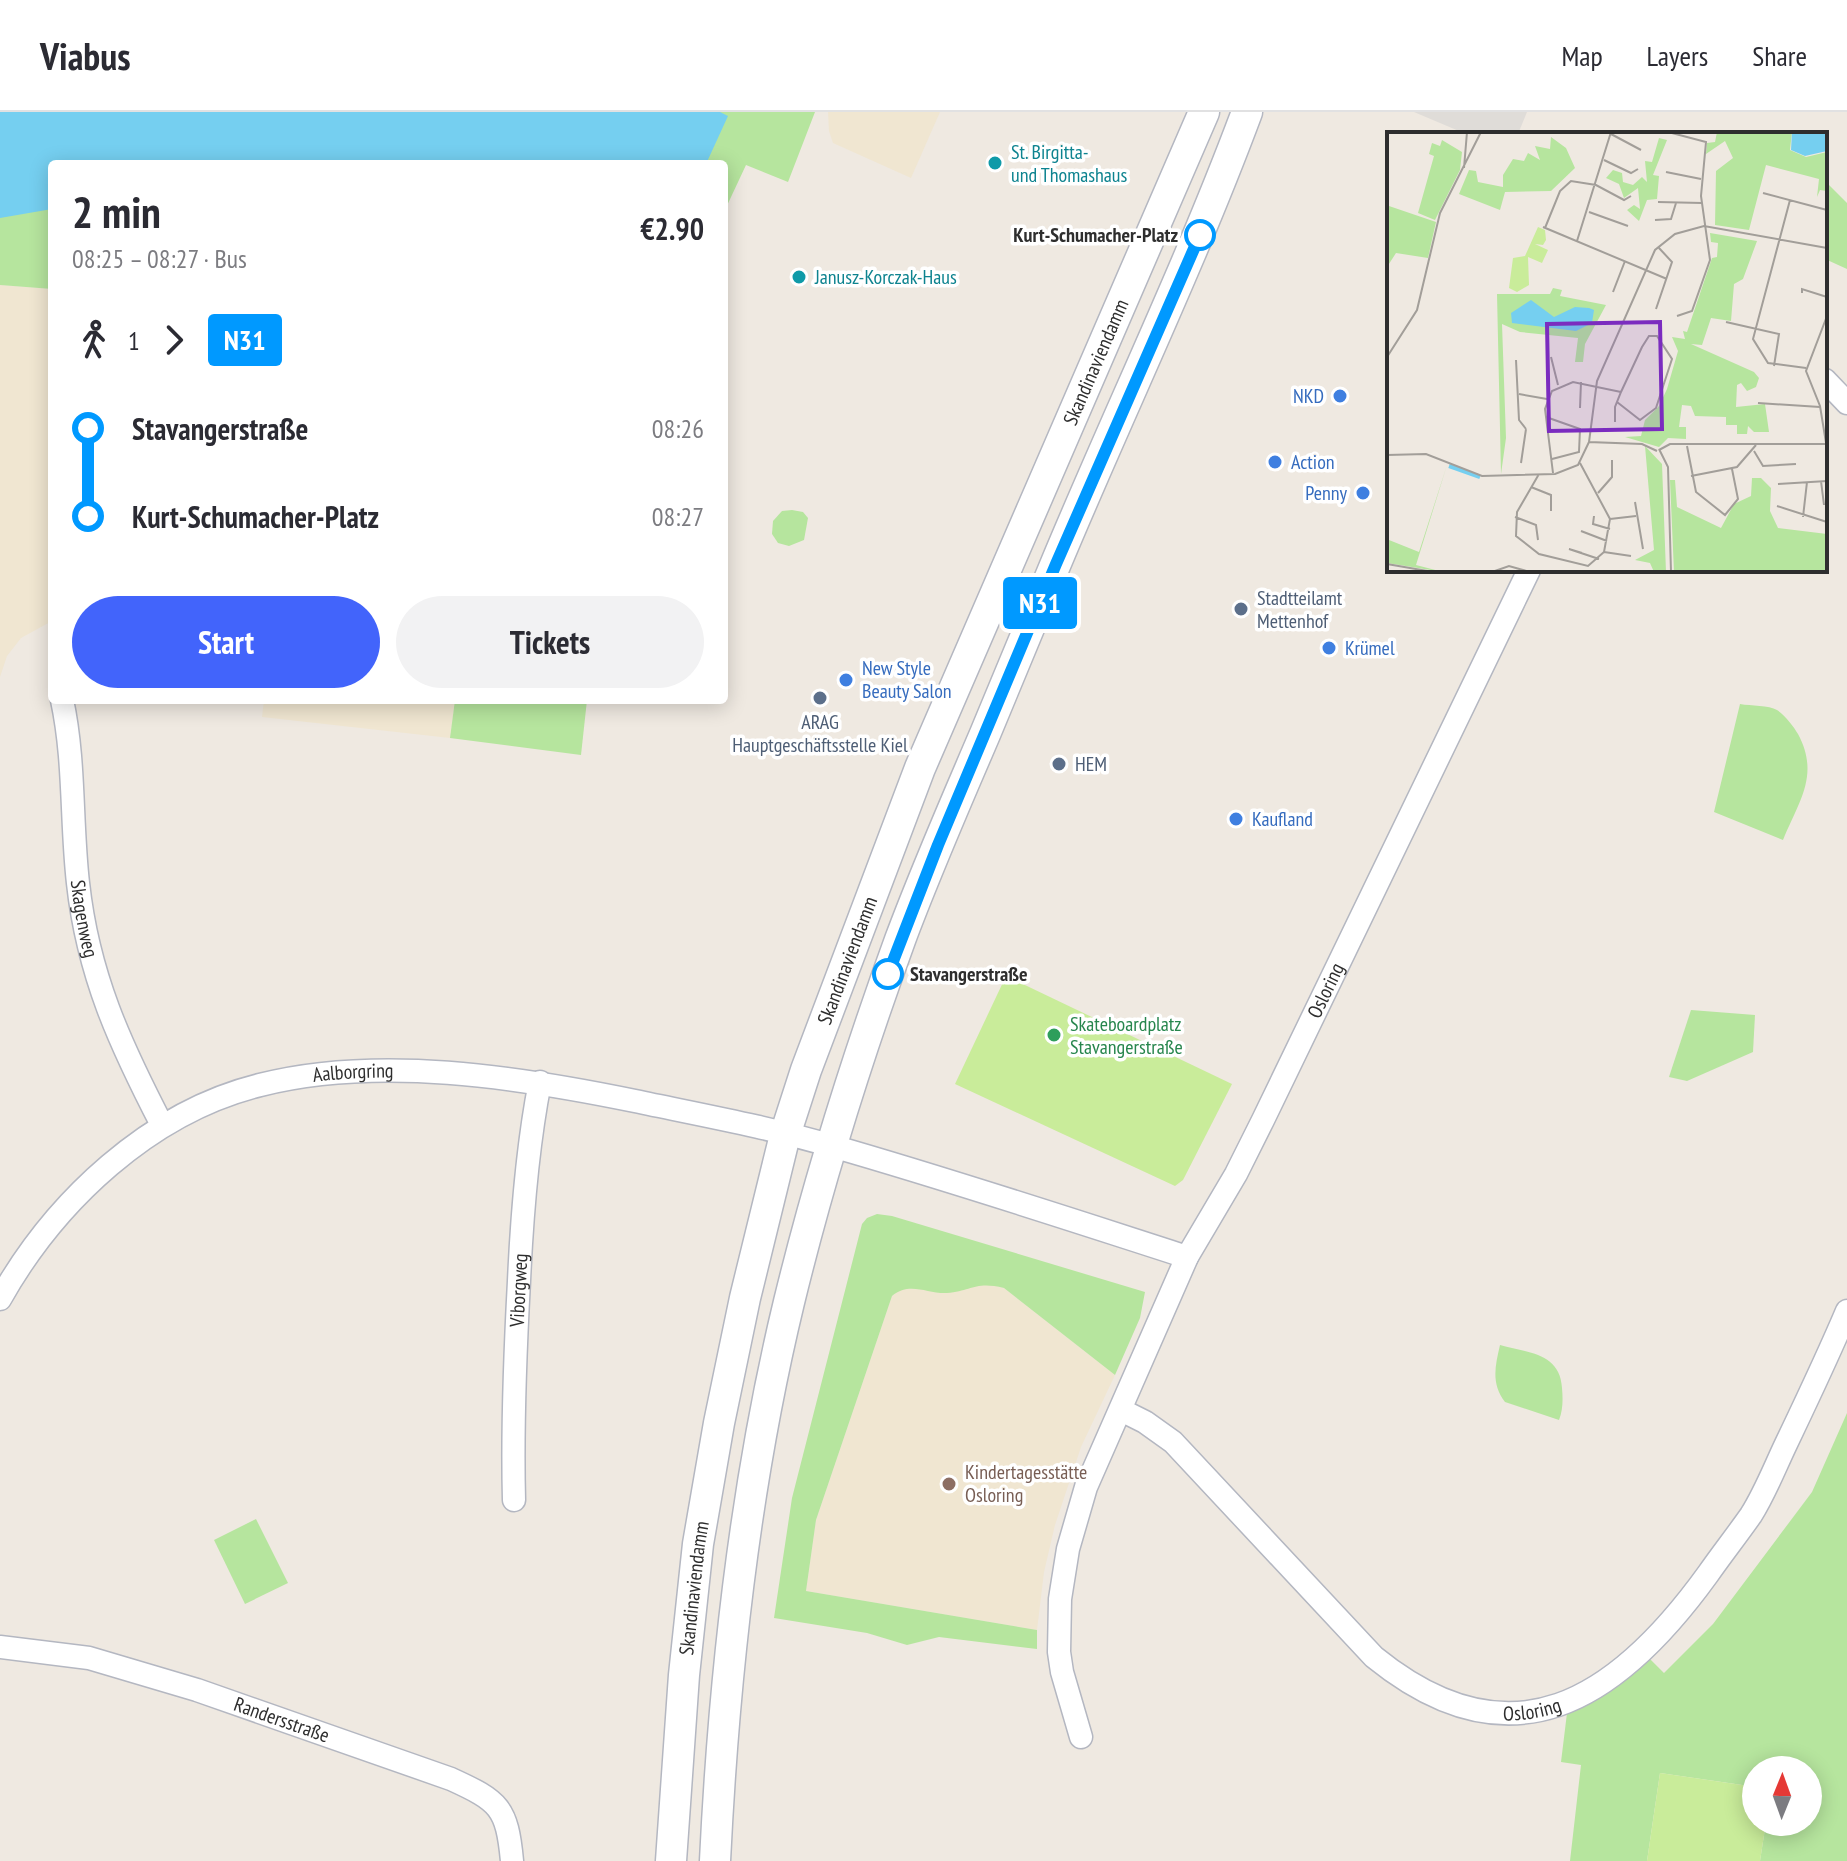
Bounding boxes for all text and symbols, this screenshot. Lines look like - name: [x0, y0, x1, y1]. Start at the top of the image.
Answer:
- text: Viabus: [40, 31, 130, 80]
- text: Map: [1561, 37, 1603, 74]
- text: Layers: [1647, 37, 1708, 74]
- text: Share: [1752, 37, 1807, 74]
- inset map: [1387, 132, 1827, 572]
- place label: St. Birgitta- und Thomashaus: [1011, 139, 1127, 188]
- marker: St. Birgitta- und Thomashaus: [986, 154, 1004, 172]
- text: 2 min: [72, 183, 161, 240]
- text: €2.90: [640, 209, 704, 248]
- marker: Kurt-Schumacher-Platz: [1185, 220, 1215, 250]
- place label: Kurt-Schumacher-Platz: [1013, 222, 1178, 248]
- text: 08:25 – 08:27 · Bus: [72, 242, 247, 275]
- place label: Janusz-Korczak-Haus: [814, 264, 957, 290]
- marker: Janusz-Korczak-Haus: [790, 268, 808, 286]
- street label: Skandinaviendamm: [1057, 295, 1134, 429]
- icon: walk: [72, 318, 116, 362]
- icon: forward: [152, 318, 196, 362]
- text: N31: [224, 321, 266, 358]
- text: 1: [128, 324, 140, 357]
- place label: NKD: [1293, 383, 1324, 409]
- marker: NKD: [1331, 387, 1349, 405]
- text: Stavangerstraße: [132, 409, 308, 448]
- text: 08:26: [652, 412, 704, 445]
- place label: Action: [1291, 449, 1335, 475]
- marker: Action: [1266, 453, 1284, 471]
- place label: Penny: [1305, 480, 1347, 506]
- marker: Penny: [1354, 484, 1372, 502]
- text: Kurt-Schumacher-Platz: [132, 497, 379, 536]
- text: 08:27: [652, 500, 704, 533]
- line badge: N31: [994, 577, 1086, 629]
- text: N31: [1019, 584, 1061, 621]
- place label: Stadtteilamt Mettenhof: [1257, 585, 1343, 634]
- button: Start: [72, 596, 380, 688]
- button: Tickets: [396, 596, 704, 688]
- marker: Stadtteilamt Mettenhof: [1232, 600, 1250, 618]
- place label: Krümel: [1345, 635, 1395, 661]
- marker: Krümel: [1320, 639, 1338, 657]
- place label: New Style Beauty Salon: [862, 655, 952, 704]
- marker: New Style Beauty Salon: [837, 671, 855, 689]
- marker: ARAG Hauptgeschäftsstelle Kiel: [811, 689, 829, 707]
- place label: ARAG Hauptgeschäftsstelle Kiel: [732, 709, 908, 758]
- place label: HEM: [1075, 751, 1107, 777]
- marker: HEM: [1050, 755, 1068, 773]
- place label: Kaufland: [1252, 806, 1313, 832]
- marker: Kaufland: [1227, 810, 1245, 828]
- street label: Skagenweg: [65, 879, 104, 960]
- street label: Skandinaviendamm: [811, 893, 883, 1028]
- marker: Stavangerstraße: [873, 959, 903, 989]
- street label: Osloring: [1301, 959, 1350, 1022]
- place label: Stavangerstraße: [910, 961, 1028, 987]
- place label: Skateboardplatz Stavangerstraße: [1070, 1011, 1183, 1060]
- marker: Skateboardplatz Stavangerstraße: [1045, 1026, 1063, 1044]
- street label: Aalborgring: [311, 1057, 393, 1088]
- street label: Viborgweg: [504, 1253, 533, 1328]
- place label: Kindertagesstätte Osloring: [965, 1459, 1087, 1508]
- marker: Kindertagesstätte Osloring: [940, 1475, 958, 1493]
- street label: Skandinaviendamm: [673, 1519, 715, 1656]
- street label: Randersstraße: [230, 1691, 333, 1748]
- street label: Osloring: [1503, 1692, 1564, 1726]
- north arrow: [1742, 1756, 1822, 1836]
- map controls: [1742, 1756, 1822, 1836]

